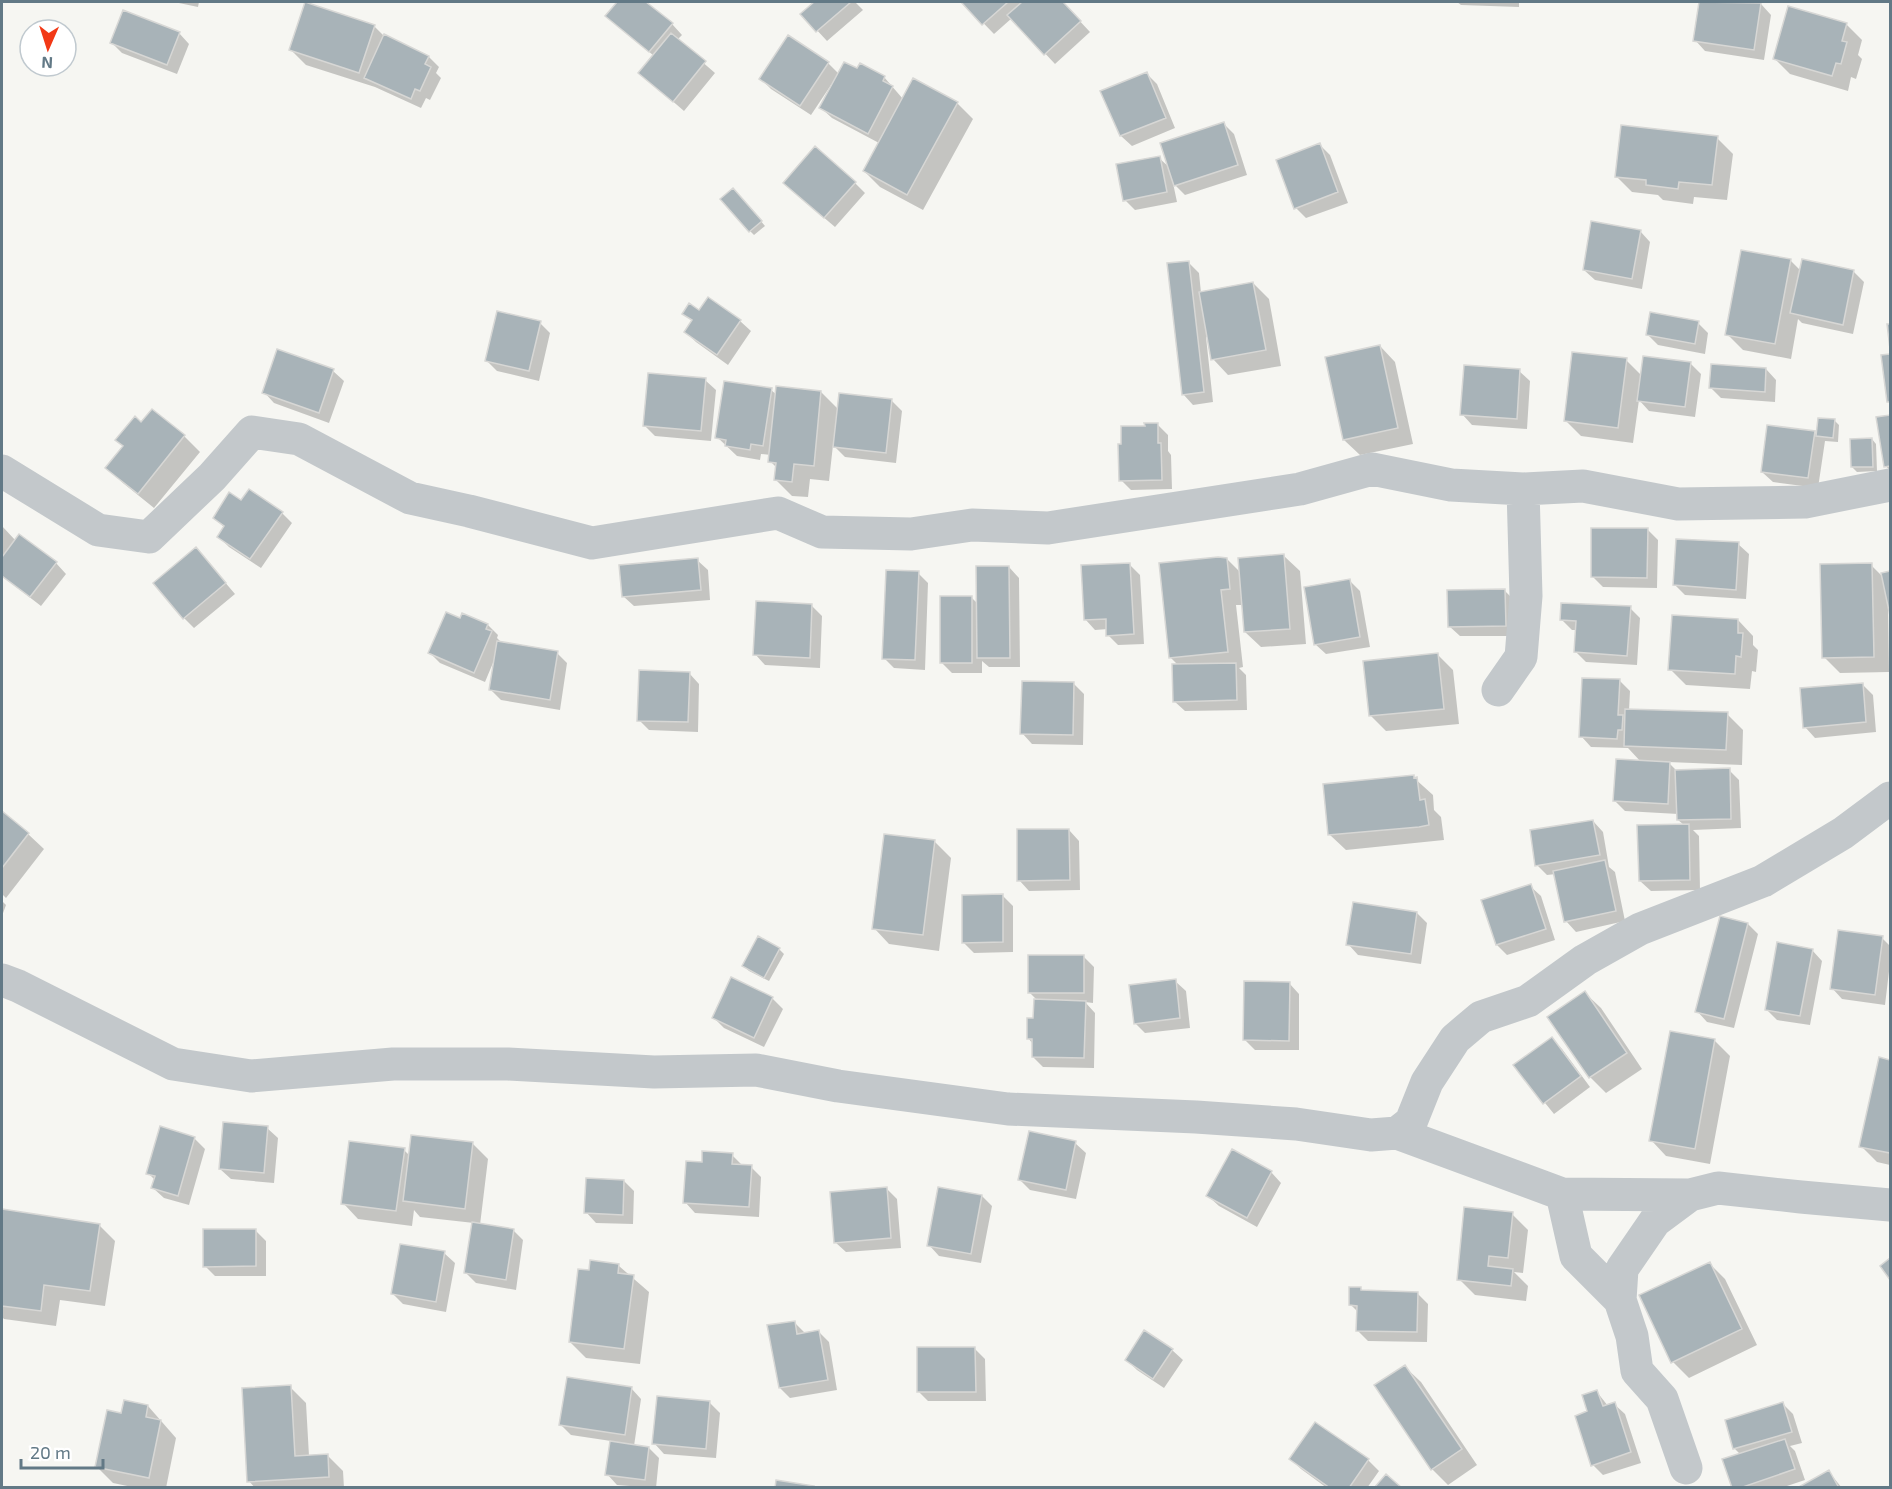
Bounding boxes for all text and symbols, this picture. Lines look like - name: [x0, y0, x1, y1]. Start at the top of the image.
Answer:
- north arrow: [18, 18, 78, 78]
- text: N: [41, 54, 53, 73]
- scale bar: [21, 1432, 104, 1470]
- text: 20 m: [30, 1441, 71, 1463]

